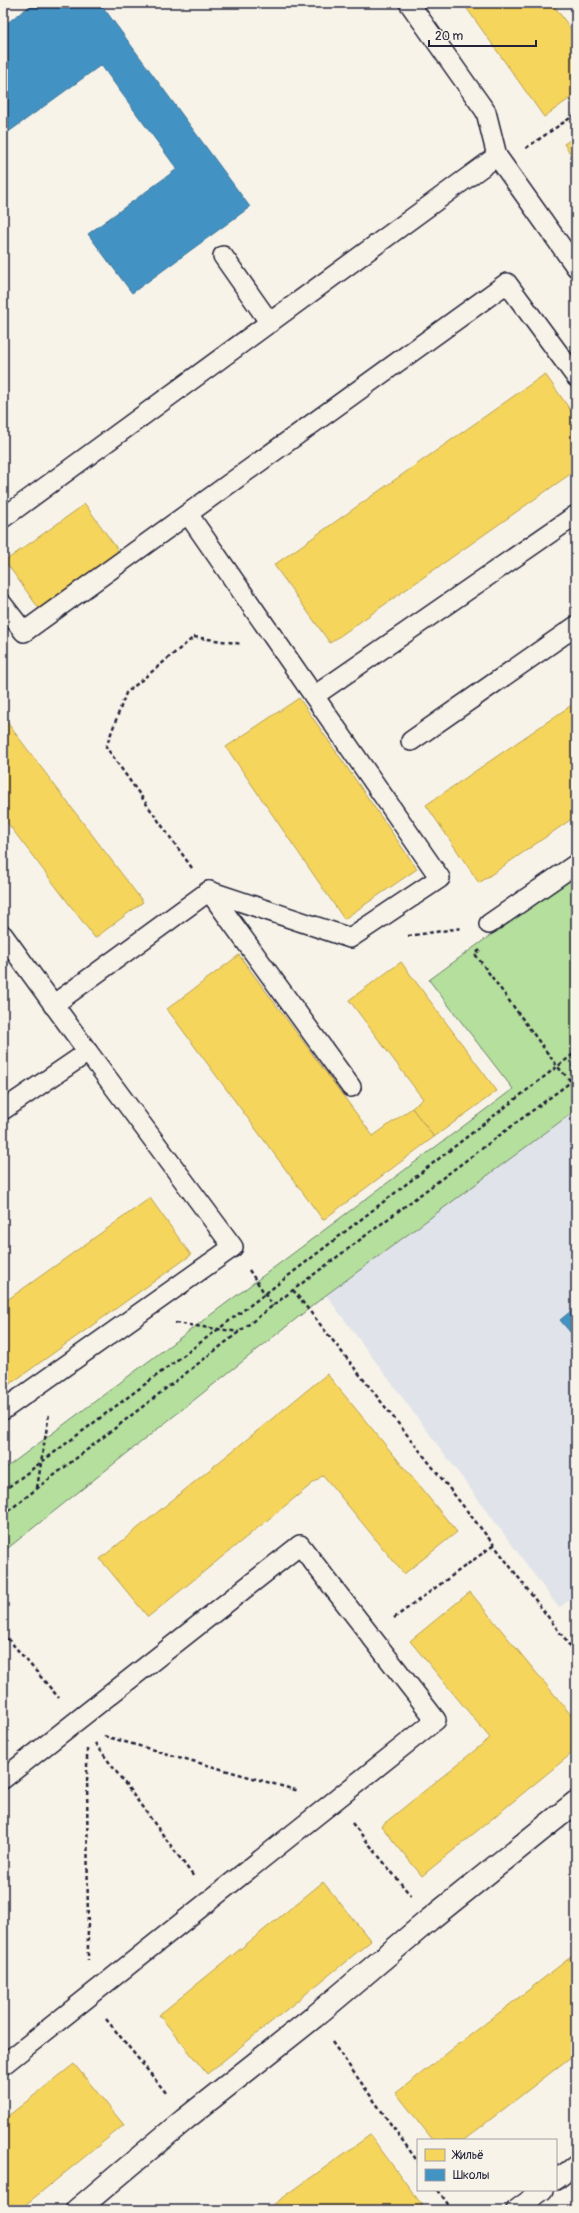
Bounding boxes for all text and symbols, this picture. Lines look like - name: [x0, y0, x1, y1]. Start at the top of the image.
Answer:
- scale bar: [429, 22, 536, 48]
- text: 20 m: [435, 29, 464, 44]
- legend: [417, 2139, 557, 2191]
- text: Жильё: [451, 2148, 484, 2163]
- text: Школы: [453, 2168, 490, 2183]

